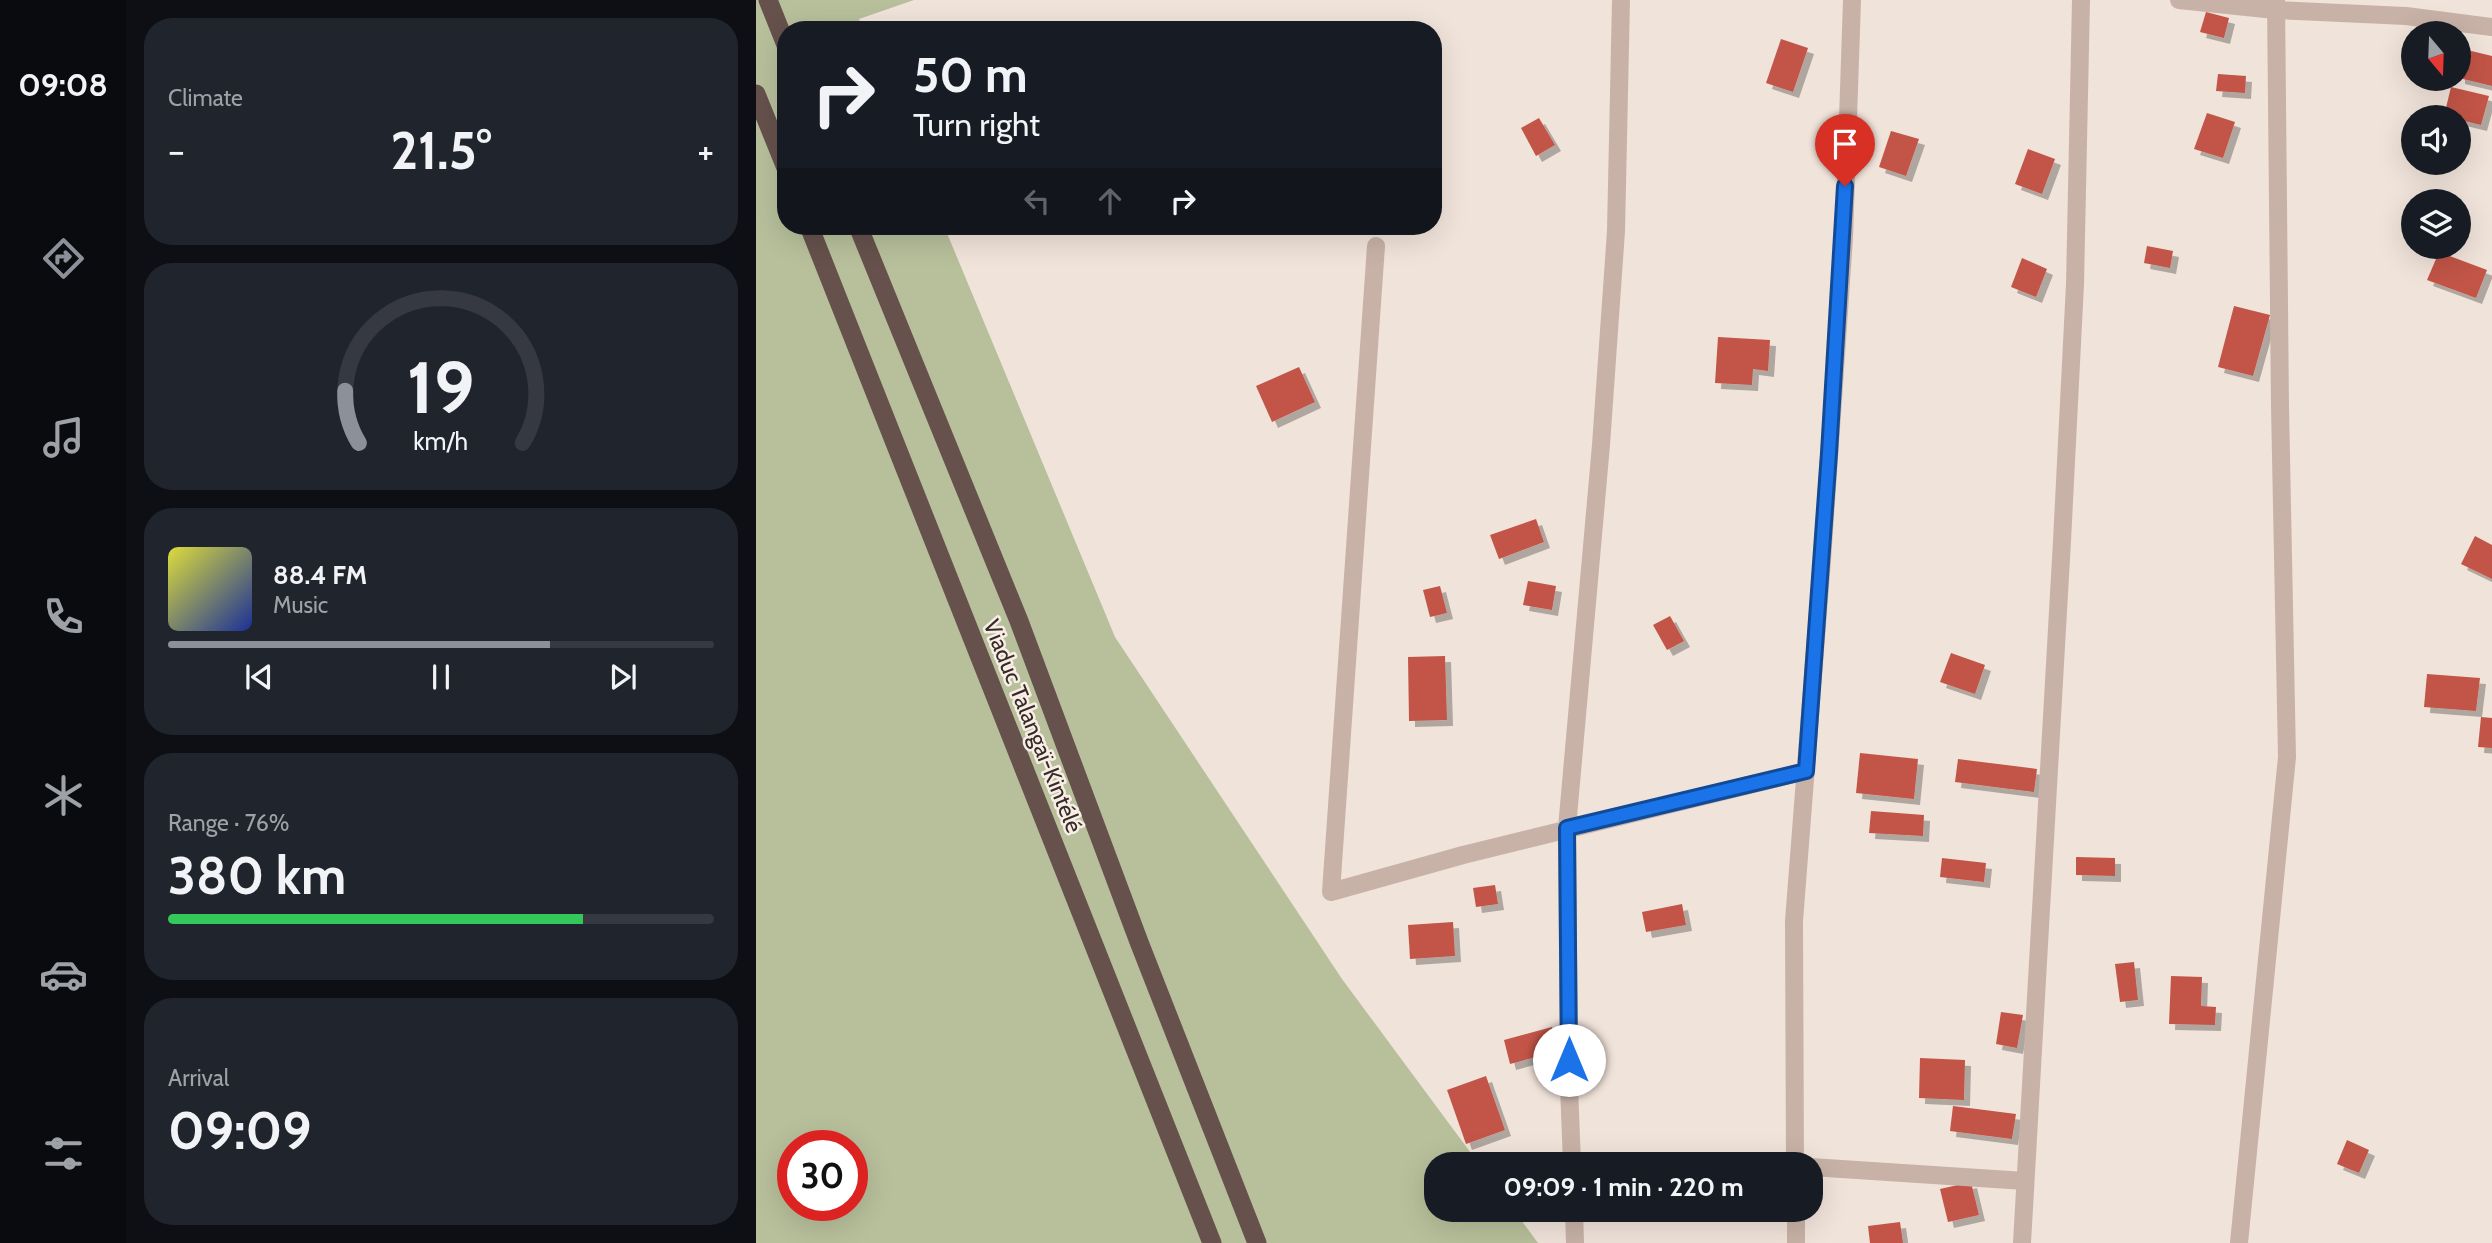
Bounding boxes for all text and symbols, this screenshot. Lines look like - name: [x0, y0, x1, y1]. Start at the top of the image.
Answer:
- north arrow: [2401, 21, 2471, 91]
- map controls: [2401, 21, 2471, 259]
- text: 50 m: [913, 45, 1028, 104]
- icon: right: [798, 49, 889, 140]
- text: 09:08: [18, 65, 108, 104]
- text: Climate: [168, 84, 243, 112]
- text: Turn right: [913, 105, 1040, 144]
- button: sound: [2401, 105, 2471, 175]
- pin: [1815, 114, 1875, 186]
- text: 21.5°: [390, 119, 492, 182]
- icon: arrive: [1826, 125, 1864, 163]
- text: −: [168, 127, 185, 174]
- text: +: [697, 127, 714, 174]
- icon: left: [1018, 182, 1056, 220]
- icon: ahead: [1091, 182, 1129, 220]
- icon: right: [1164, 182, 1202, 220]
- button: layers: [2401, 189, 2471, 259]
- icon: directions: [39, 234, 88, 283]
- text: 19: [407, 343, 475, 431]
- icon: music: [39, 413, 88, 462]
- text: km/h: [414, 425, 468, 455]
- text: 88.4 FM: [273, 559, 367, 591]
- text: Music: [273, 591, 328, 619]
- icon: phone: [39, 592, 88, 641]
- street label: Viaduc Talangaï-Kintélé: [977, 615, 1089, 837]
- icon: previous: [240, 658, 278, 696]
- icon: pause: [422, 658, 460, 696]
- icon: next: [604, 658, 642, 696]
- icon: climate: [39, 771, 88, 820]
- text: Range · 76%: [168, 809, 289, 837]
- text: 380 km: [168, 844, 346, 907]
- icon: car: [39, 950, 88, 999]
- position arrow: [1532, 1023, 1606, 1097]
- text: Arrival: [168, 1064, 229, 1092]
- text: 09:09: [168, 1099, 311, 1162]
- icon: filters: [39, 1129, 88, 1178]
- speed limit sign: 30: [777, 1130, 868, 1221]
- text: 09:09 · 1 min · 220 m: [1503, 1171, 1744, 1203]

